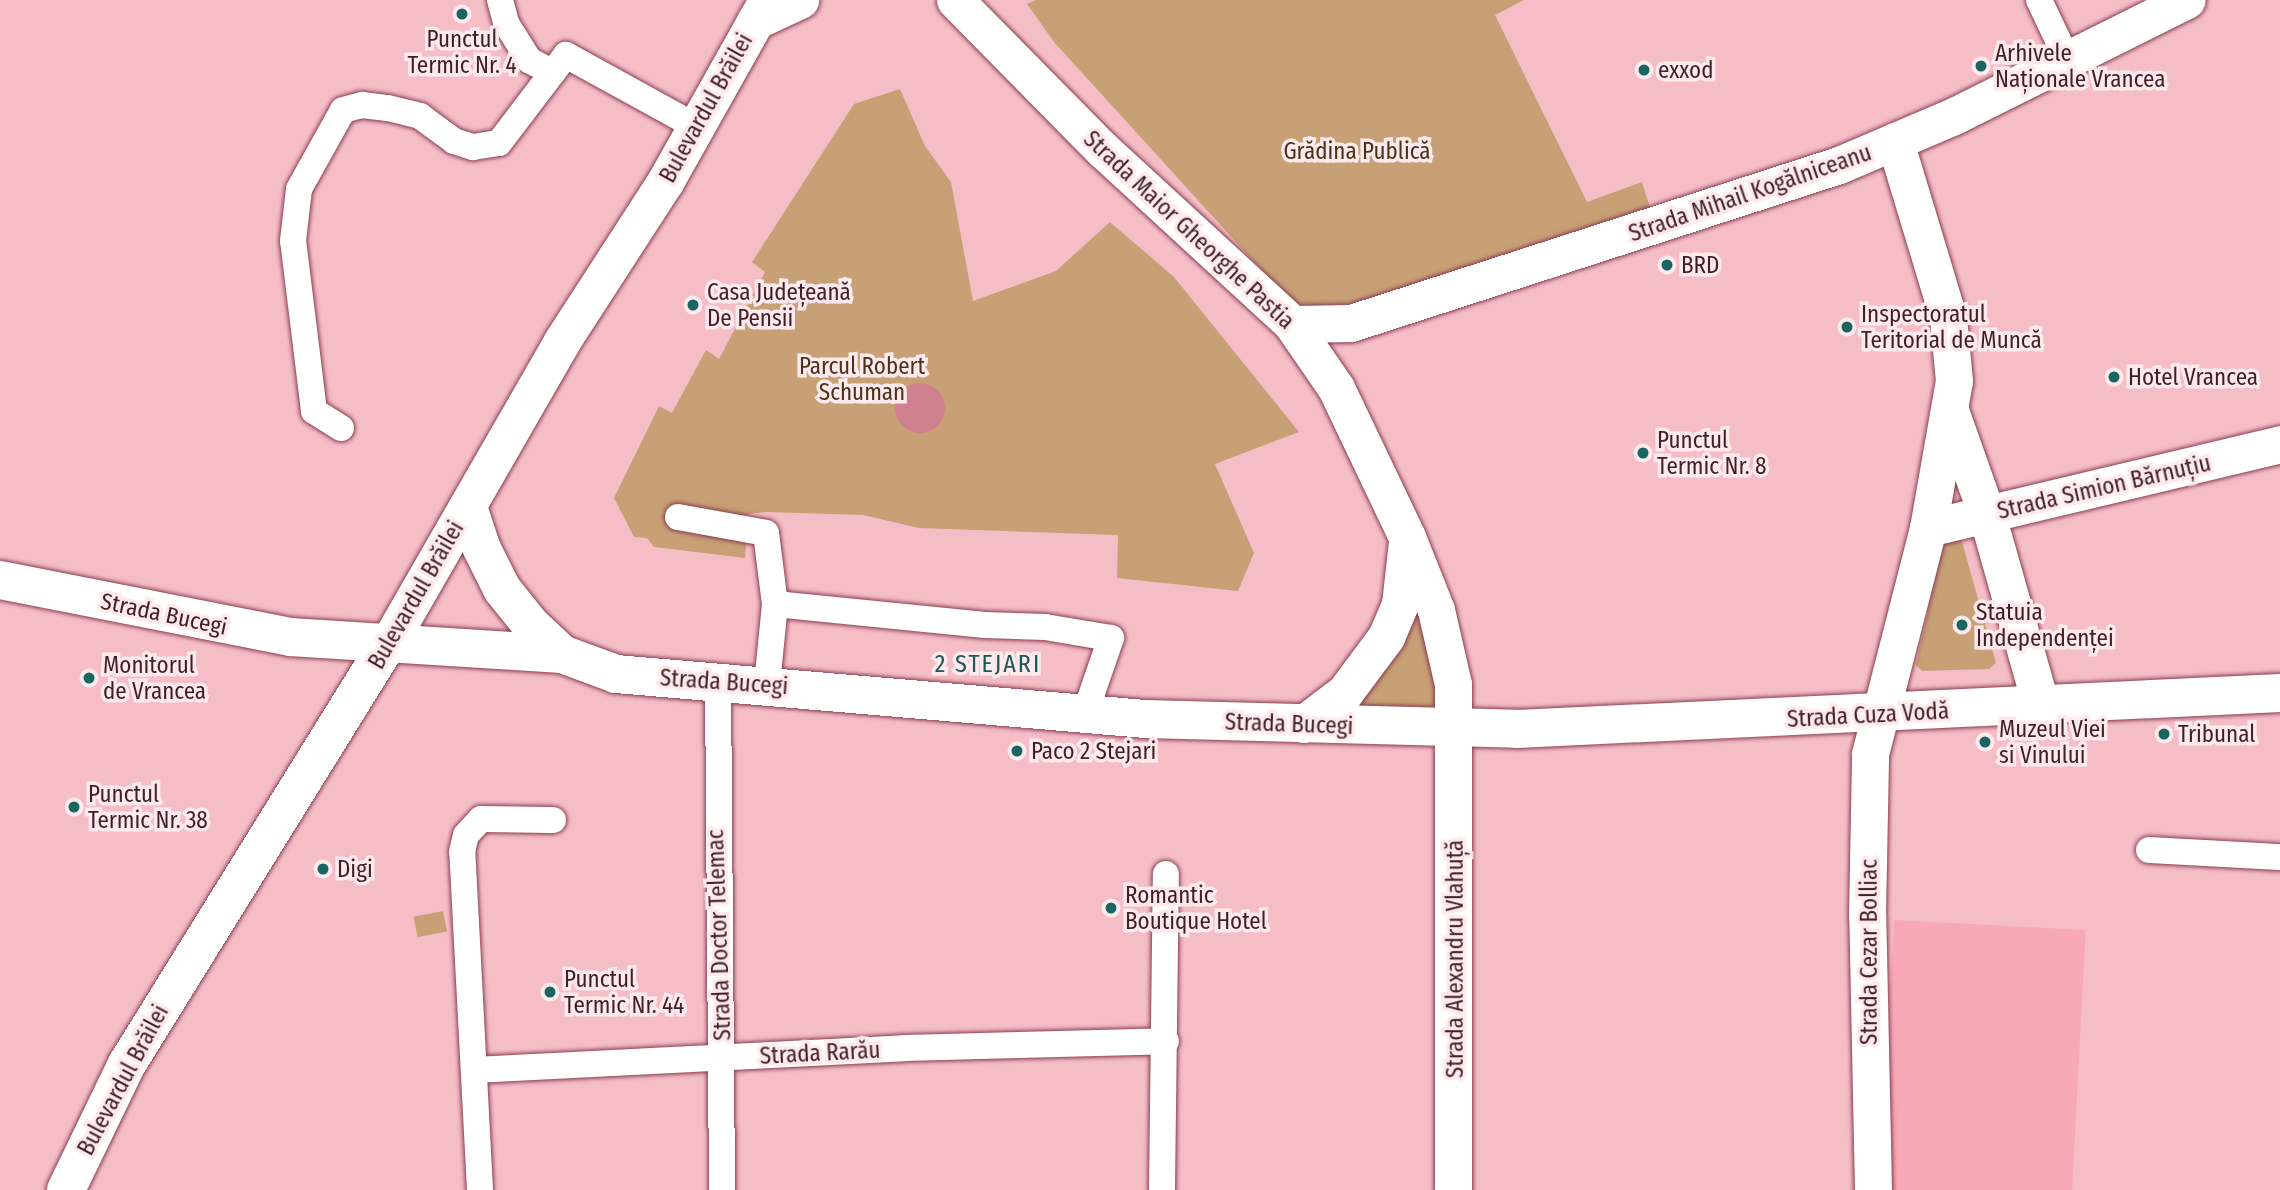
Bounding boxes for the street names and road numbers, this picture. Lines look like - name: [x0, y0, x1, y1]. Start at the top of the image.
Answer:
- street label: Bulevardul Brăilei: [654, 29, 758, 187]
- street label: Strada Maior Gheorghe Pastia: [1078, 125, 1300, 335]
- street label: Strada Mihail Kogălniceanu: [1625, 138, 1875, 248]
- street label: Strada Simion Bărnuțiu: [1995, 449, 2213, 525]
- street label: Bulevardul Brăilei: [362, 516, 470, 674]
- street label: Strada Bucegi: [98, 587, 230, 641]
- street label: Strada Bucegi: [659, 664, 789, 700]
- street label: Strada Cuza Vodă: [1786, 697, 1950, 733]
- street label: Strada Bucegi: [1224, 708, 1354, 740]
- street label: Strada Doctor Telemac: [702, 829, 736, 1041]
- street label: Strada Alexandru Vlahuță: [1441, 840, 1469, 1078]
- street label: Strada Cezar Bolliac: [1855, 859, 1883, 1045]
- street label: Bulevardul Brăilei: [72, 1000, 174, 1160]
- street label: Strada Rarău: [759, 1036, 881, 1070]

